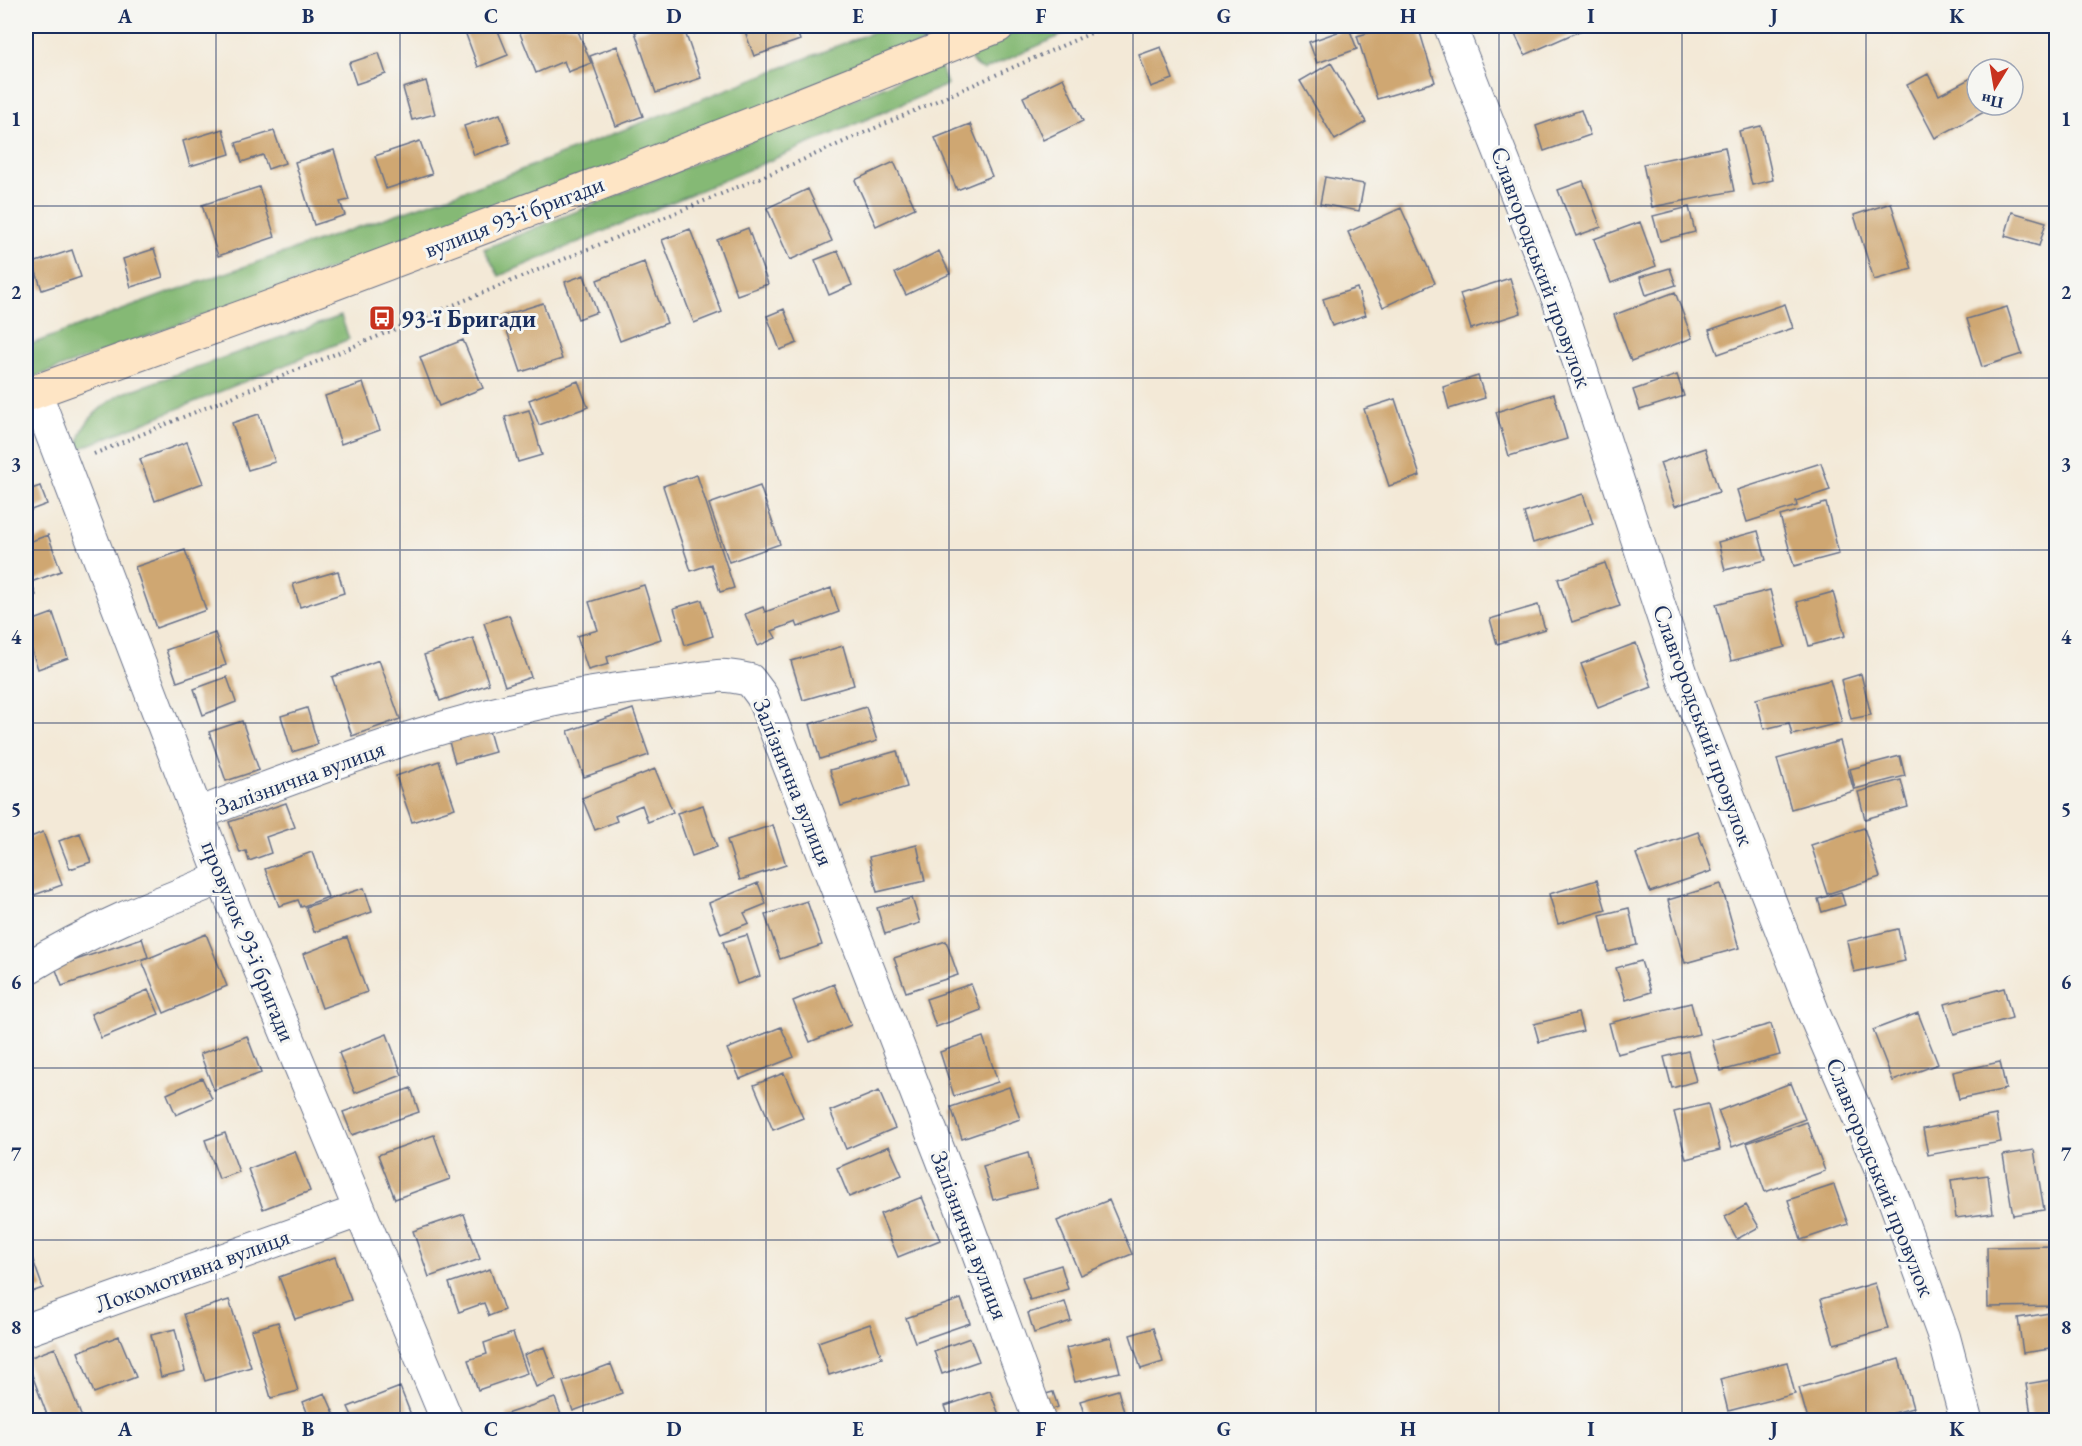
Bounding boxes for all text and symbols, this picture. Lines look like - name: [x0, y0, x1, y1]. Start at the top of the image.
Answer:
- text: A: [117, 3, 133, 29]
- text: B: [302, 3, 314, 29]
- text: C: [484, 3, 498, 29]
- text: D: [666, 3, 682, 29]
- text: E: [852, 3, 864, 29]
- text: F: [1036, 3, 1047, 29]
- text: G: [1217, 3, 1231, 29]
- text: H: [1400, 3, 1416, 29]
- text: I: [1587, 3, 1595, 29]
- text: J: [1768, 3, 1778, 29]
- text: K: [1949, 3, 1965, 29]
- north arrow: [1965, 57, 2025, 117]
- text: Пн: [1979, 89, 2005, 114]
- text: 1: [11, 106, 21, 132]
- text: 1: [2061, 106, 2071, 132]
- street label: Славгородський провулок: [1484, 142, 1600, 392]
- street label: вулиця 93-ї бригади: [420, 167, 609, 265]
- text: 2: [11, 279, 22, 305]
- text: 2: [2061, 279, 2072, 305]
- bus stop icon: 93-ї Бригади: [367, 303, 397, 333]
- place label: 93-ї Бригади: [401, 303, 536, 334]
- text: 3: [11, 451, 21, 477]
- text: 3: [2061, 451, 2071, 477]
- street label: Славгородський провулок: [1646, 600, 1762, 850]
- text: 4: [11, 624, 22, 650]
- text: 4: [2061, 624, 2072, 650]
- street label: Залізнична вулиця: [746, 694, 842, 871]
- street label: Залізнична вулиця: [211, 732, 389, 822]
- text: 5: [11, 796, 21, 822]
- text: 5: [2061, 796, 2071, 822]
- street label: провулок 93-ї бригади: [194, 836, 304, 1046]
- text: 6: [11, 969, 22, 995]
- text: 6: [2061, 969, 2072, 995]
- street label: Славгородський провулок: [1819, 1053, 1943, 1301]
- text: 7: [11, 1141, 22, 1167]
- text: 7: [2061, 1141, 2072, 1167]
- street label: Залізнична вулиця: [924, 1146, 1017, 1324]
- street label: Локомотивна вулиця: [90, 1220, 294, 1320]
- text: 8: [11, 1314, 21, 1340]
- text: 8: [2061, 1314, 2071, 1340]
- text: A: [117, 1416, 133, 1442]
- text: B: [302, 1416, 314, 1442]
- text: C: [484, 1416, 498, 1442]
- text: D: [666, 1416, 682, 1442]
- text: E: [852, 1416, 864, 1442]
- text: F: [1036, 1416, 1047, 1442]
- text: G: [1217, 1416, 1231, 1442]
- text: H: [1400, 1416, 1416, 1442]
- text: I: [1587, 1416, 1595, 1442]
- text: J: [1768, 1416, 1778, 1442]
- text: K: [1949, 1416, 1965, 1442]

